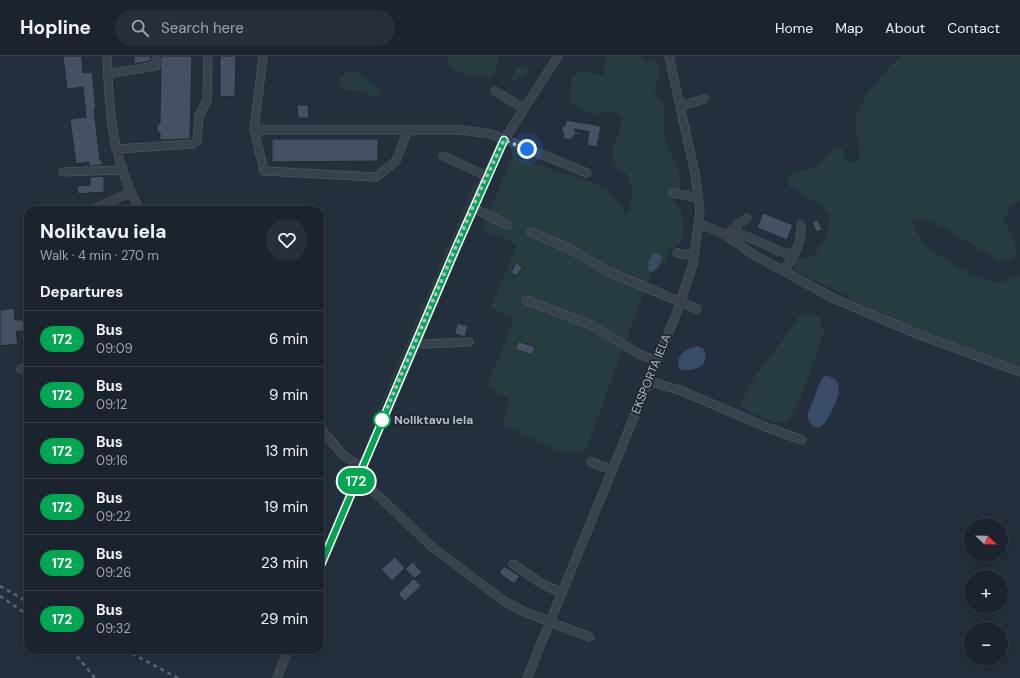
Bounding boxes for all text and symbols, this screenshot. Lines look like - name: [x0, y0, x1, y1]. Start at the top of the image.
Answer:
- search box: [115, 10, 395, 46]
- text: Hopline: [20, 15, 91, 40]
- icon: search: [129, 17, 151, 39]
- text: Search here: [161, 18, 244, 38]
- text: Home: [775, 19, 813, 37]
- text: Map: [835, 19, 863, 37]
- text: About: [885, 19, 925, 37]
- text: Contact: [947, 19, 1000, 37]
- your location: [517, 139, 537, 159]
- text: Noliktavu iela: [40, 219, 166, 244]
- button: heart: [266, 219, 308, 261]
- text: Walk · 4 min · 270 m: [40, 247, 159, 264]
- text: Departures: [40, 282, 123, 302]
- text: Bus: [96, 320, 123, 340]
- text: 6 min: [269, 329, 308, 349]
- text: 172: [52, 330, 72, 348]
- street label: EKSPORTA IELA: [628, 332, 674, 416]
- text: 09:09: [96, 340, 133, 357]
- text: Bus: [96, 376, 123, 396]
- text: 9 min: [269, 385, 308, 405]
- text: 172: [52, 386, 72, 404]
- text: 09:12: [96, 396, 127, 413]
- marker: Noliktavu iela: [373, 411, 391, 429]
- place label: Noliktavu iela: [394, 412, 473, 428]
- text: Bus: [96, 432, 123, 452]
- text: 13 min: [265, 441, 308, 461]
- text: 172: [52, 442, 72, 460]
- text: 09:16: [96, 452, 128, 469]
- line badge: 172: [333, 468, 379, 494]
- text: 172: [346, 472, 366, 490]
- text: Bus: [96, 488, 123, 508]
- text: 19 min: [264, 497, 308, 517]
- text: 172: [52, 498, 72, 516]
- text: 09:22: [96, 508, 131, 525]
- north arrow: [964, 518, 1008, 562]
- map controls: [964, 518, 1008, 666]
- text: Bus: [96, 544, 123, 564]
- text: 23 min: [261, 553, 308, 573]
- text: 172: [52, 554, 72, 572]
- text: 09:26: [96, 564, 131, 581]
- button: +: [964, 570, 1008, 614]
- text: Bus: [96, 600, 123, 620]
- text: 29 min: [261, 609, 308, 629]
- text: 172: [52, 610, 72, 628]
- text: 09:32: [96, 620, 131, 637]
- button: −: [964, 622, 1008, 666]

